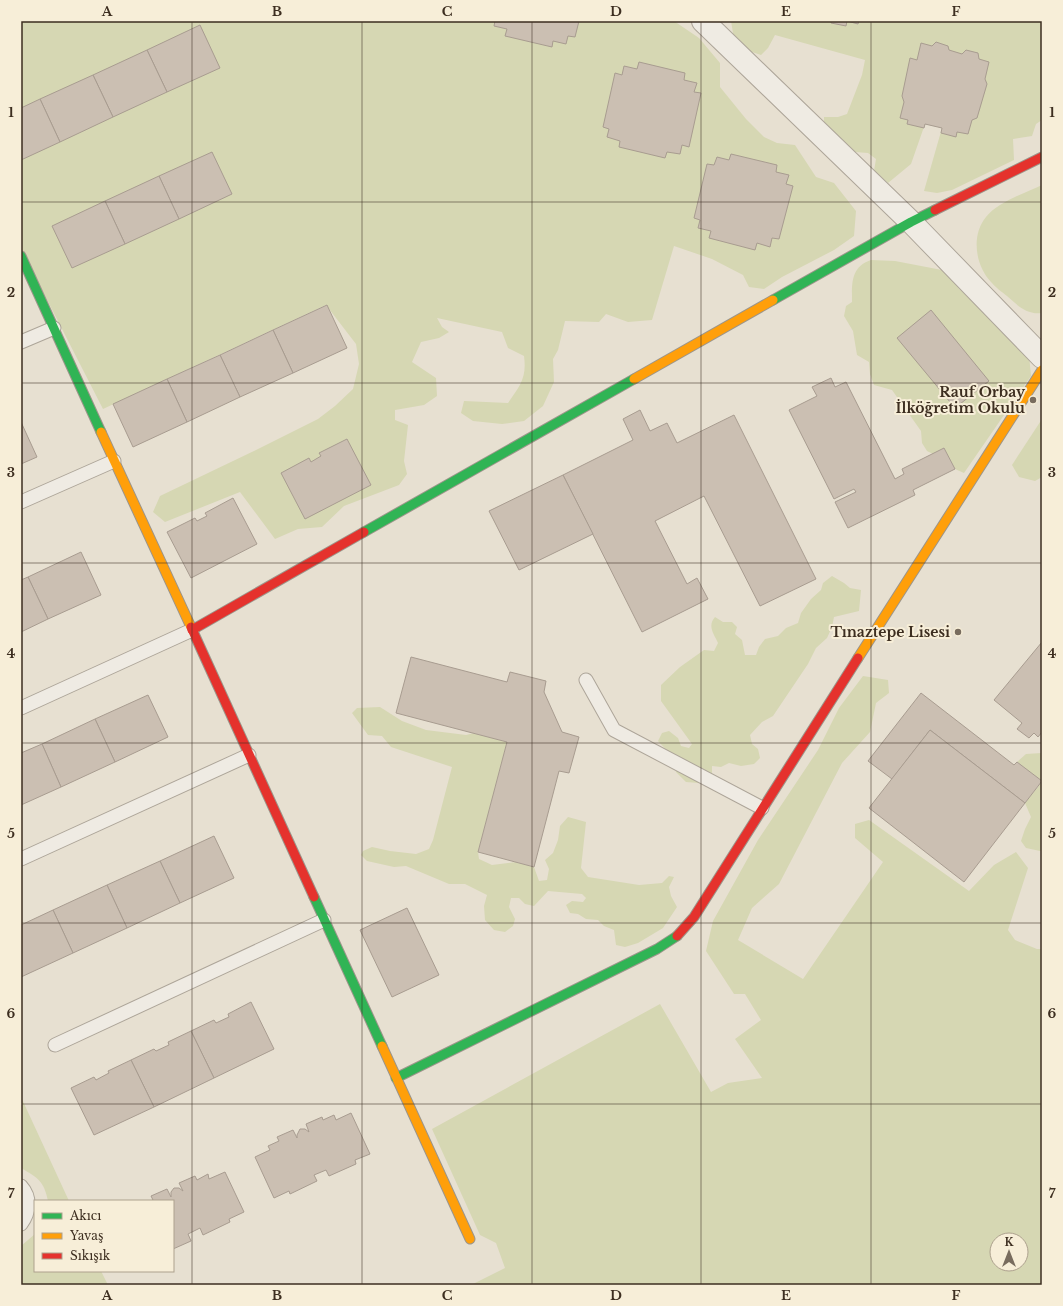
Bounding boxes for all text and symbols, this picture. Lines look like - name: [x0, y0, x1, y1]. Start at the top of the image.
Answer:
- text: A: [101, 3, 113, 20]
- text: B: [272, 3, 282, 20]
- text: C: [442, 3, 453, 20]
- text: D: [610, 3, 622, 20]
- text: E: [781, 3, 791, 20]
- text: F: [952, 3, 961, 20]
- text: 1: [8, 104, 14, 121]
- text: 1: [1049, 104, 1055, 121]
- text: 2: [7, 284, 15, 301]
- text: 2: [1048, 284, 1056, 301]
- place label: Rauf Orbay İlköğretim Okulu: [895, 383, 1026, 417]
- marker: Rauf Orbay İlköğretim Okulu: [1028, 395, 1038, 405]
- text: 3: [7, 464, 15, 481]
- text: 3: [1048, 464, 1056, 481]
- place label: Tınaztepe Lisesi: [830, 623, 950, 641]
- marker: Tınaztepe Lisesi: [953, 627, 963, 637]
- text: 4: [7, 645, 16, 662]
- text: 4: [1048, 645, 1057, 662]
- text: 5: [7, 825, 15, 842]
- text: 5: [1048, 825, 1056, 842]
- text: 6: [7, 1005, 16, 1022]
- text: 6: [1048, 1005, 1057, 1022]
- text: 7: [8, 1185, 15, 1202]
- text: 7: [1049, 1185, 1056, 1202]
- legend: [34, 1200, 174, 1272]
- text: Akıcı: [69, 1208, 101, 1223]
- text: Yavaş: [69, 1228, 103, 1243]
- north arrow: [989, 1232, 1029, 1272]
- text: K: [1004, 1235, 1014, 1249]
- text: Sıkışık: [70, 1248, 111, 1263]
- text: A: [101, 1287, 113, 1304]
- text: B: [272, 1287, 282, 1304]
- text: C: [442, 1287, 453, 1304]
- text: D: [610, 1287, 622, 1304]
- text: E: [781, 1287, 791, 1304]
- text: F: [952, 1287, 961, 1304]

